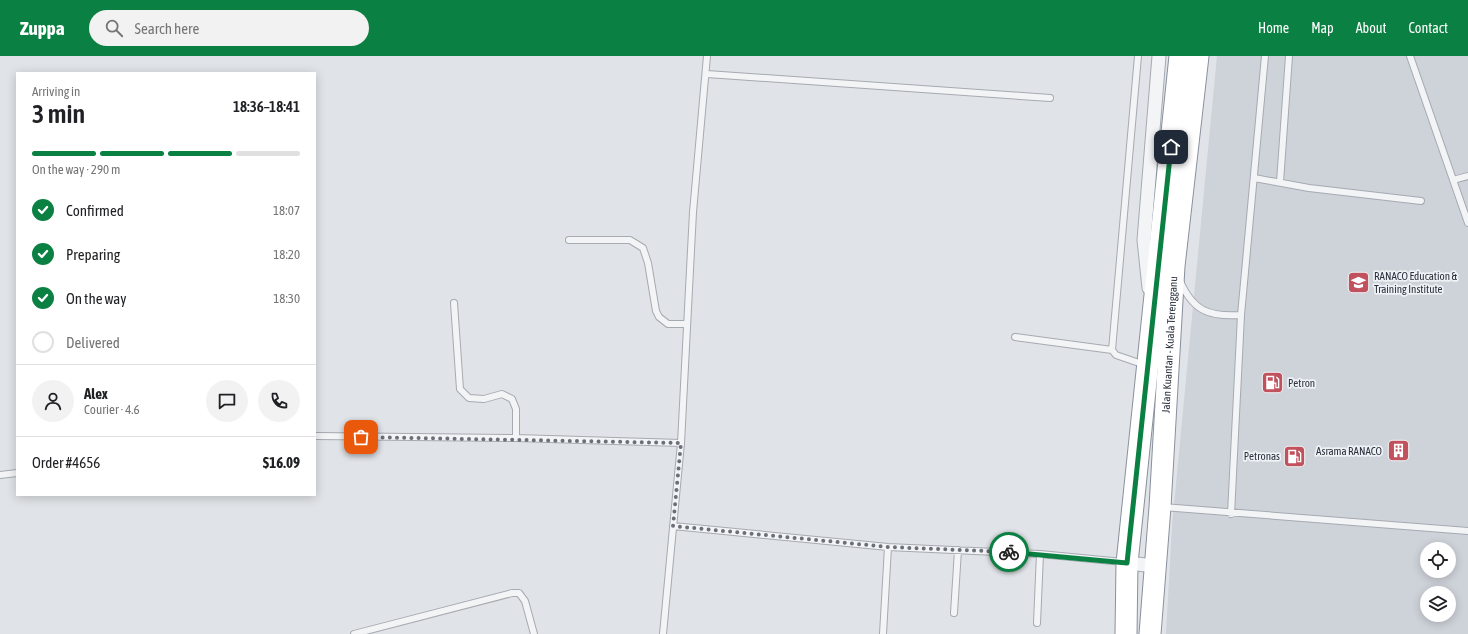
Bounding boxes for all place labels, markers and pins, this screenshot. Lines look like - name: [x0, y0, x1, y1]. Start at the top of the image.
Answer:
- pin: [1154, 130, 1188, 164]
- school or university icon: RANACO Education & Training Institute: [1346, 269, 1372, 295]
- place label: RANACO Education & Training Institute: [1374, 270, 1458, 295]
- fuel station icon: Petron: [1259, 370, 1285, 396]
- place label: Petron: [1288, 377, 1315, 389]
- pin: [344, 420, 378, 454]
- building icon: Asrama RANACO: [1385, 438, 1411, 464]
- fuel station icon: Petronas: [1282, 443, 1308, 469]
- place label: Asrama RANACO: [1316, 445, 1382, 457]
- place label: Petronas: [1244, 450, 1280, 462]

